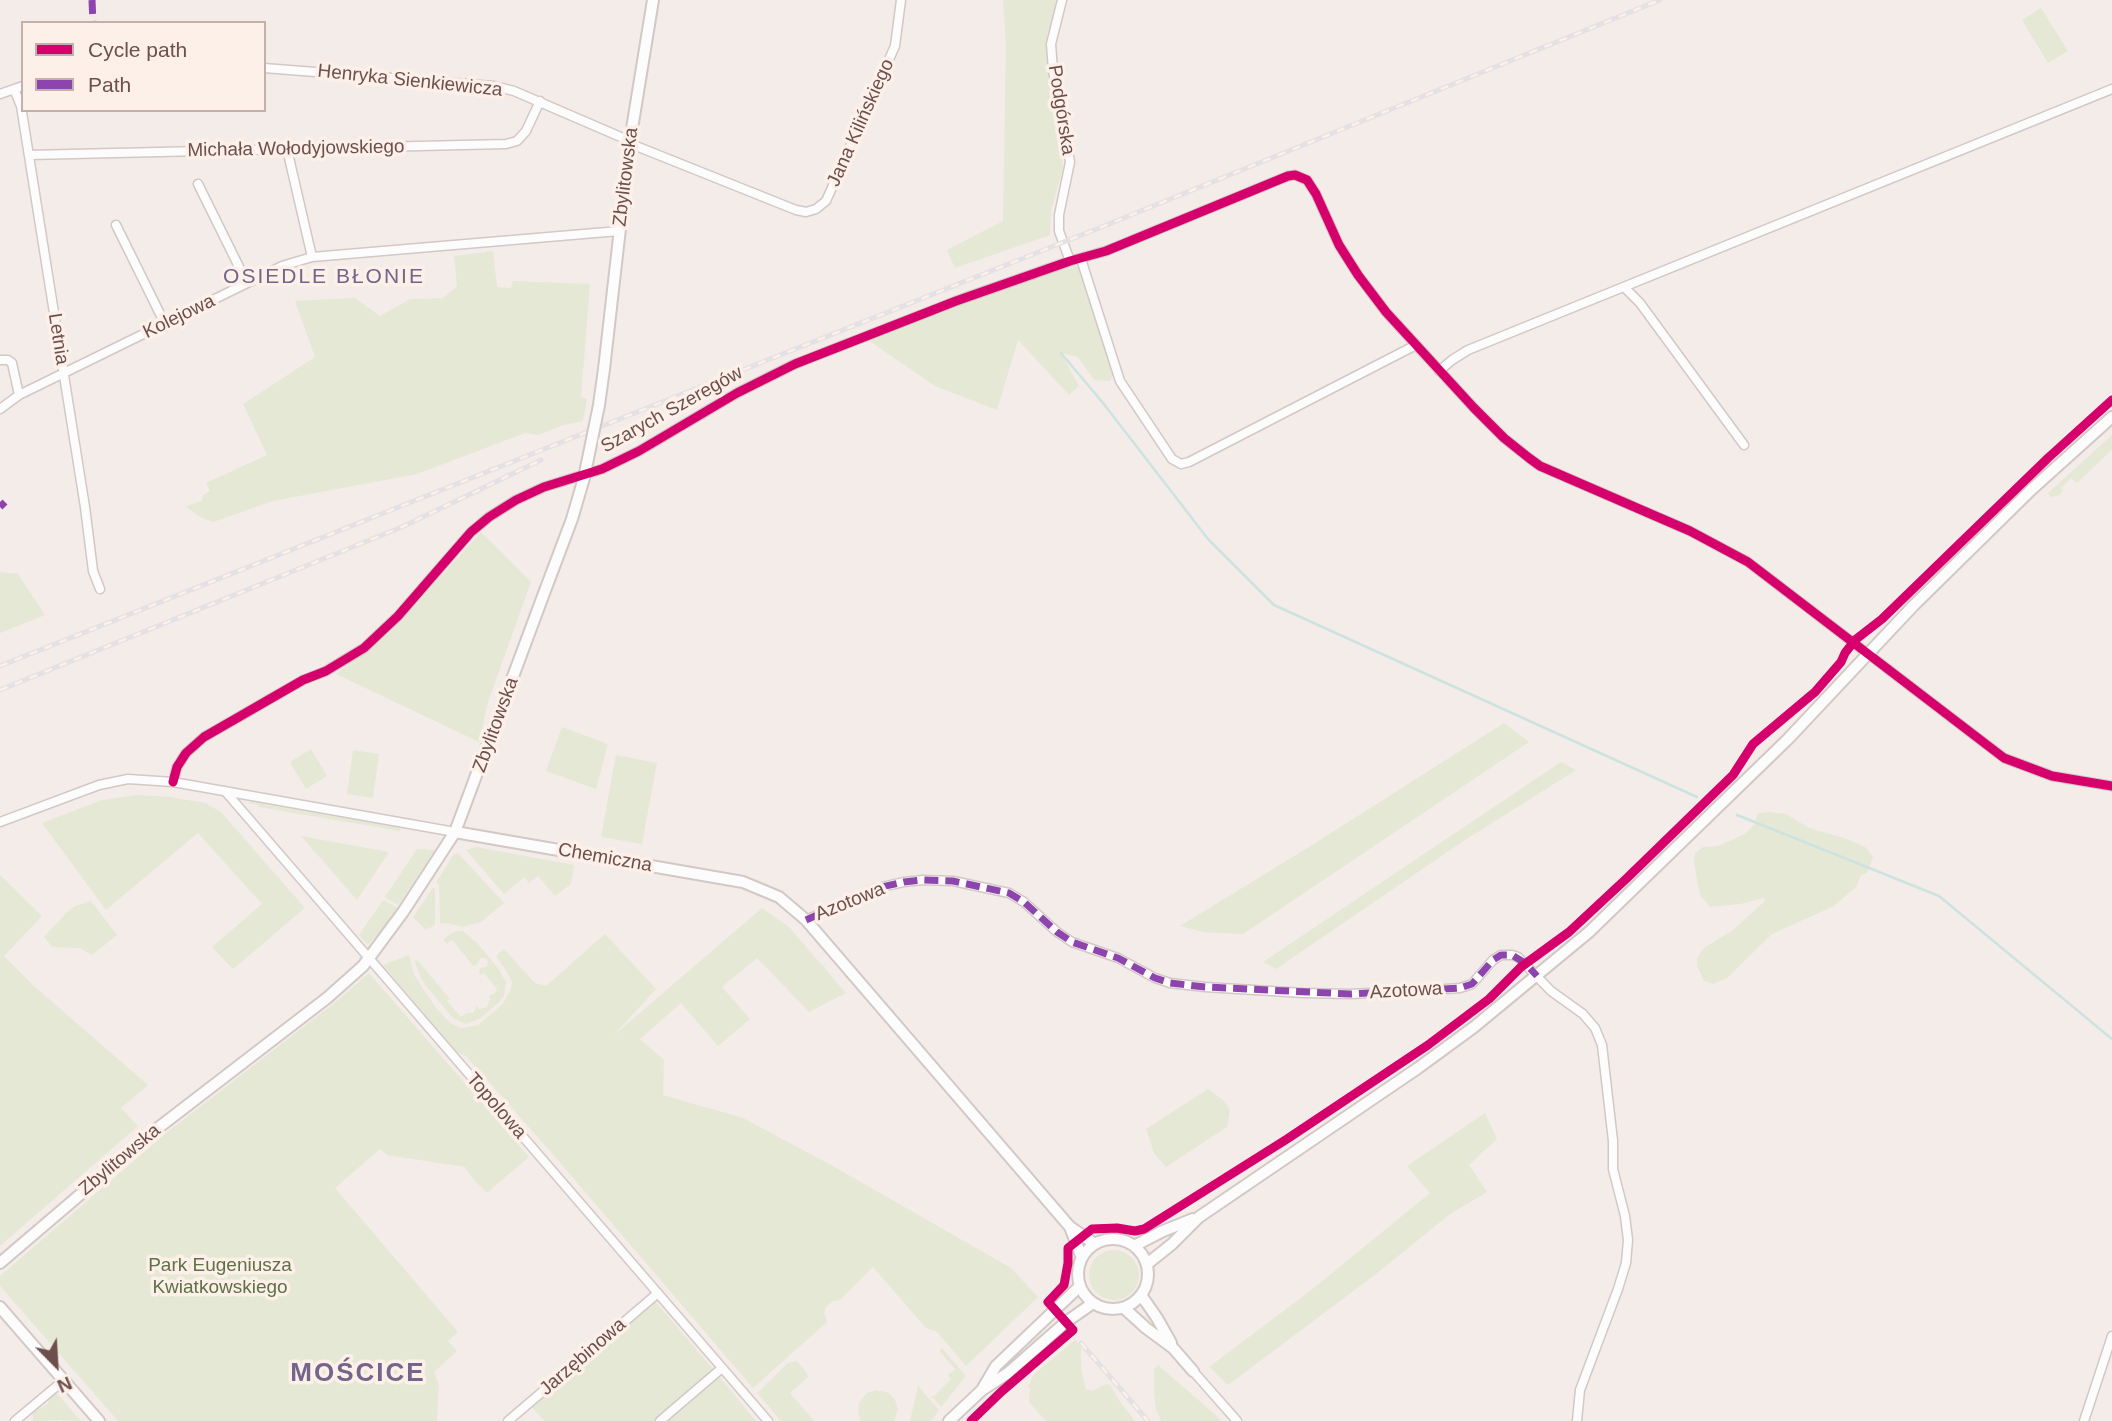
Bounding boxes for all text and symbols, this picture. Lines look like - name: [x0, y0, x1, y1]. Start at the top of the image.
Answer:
- legend: [21, 21, 266, 112]
- text: Cycle path: [88, 38, 187, 61]
- street label: Jana Kilińskiego: [823, 56, 899, 190]
- street label: Henryka Sienkiewicza: [316, 60, 504, 102]
- street label: Podgórska: [1043, 63, 1079, 157]
- text: Path: [88, 73, 131, 96]
- street label: Zbylitowska: [609, 126, 643, 228]
- street label: Michała Wołodyjowskiego: [187, 136, 405, 162]
- district label: OSIEDLE BŁONIE: [225, 264, 423, 290]
- street label: Kolejowa: [139, 290, 219, 344]
- street label: Letnia: [43, 312, 73, 366]
- street label: Szarych Szeregów: [597, 362, 747, 458]
- street label: Zbylitowska: [468, 674, 524, 776]
- street label: Chemiczna: [556, 839, 654, 877]
- street label: Azotowa: [812, 878, 888, 926]
- street label: Azotowa: [1369, 978, 1443, 1004]
- street label: Topolowa: [461, 1068, 531, 1144]
- street label: Zbylitowska: [75, 1119, 165, 1201]
- park label: Park Eugeniusza Kwiatkowskiego: [148, 1255, 292, 1299]
- street label: Jarzębinowa: [535, 1313, 631, 1401]
- north arrow: [21, 1330, 91, 1400]
- district label: MOŚCICE: [291, 1358, 425, 1390]
- text: N: [54, 1372, 75, 1397]

